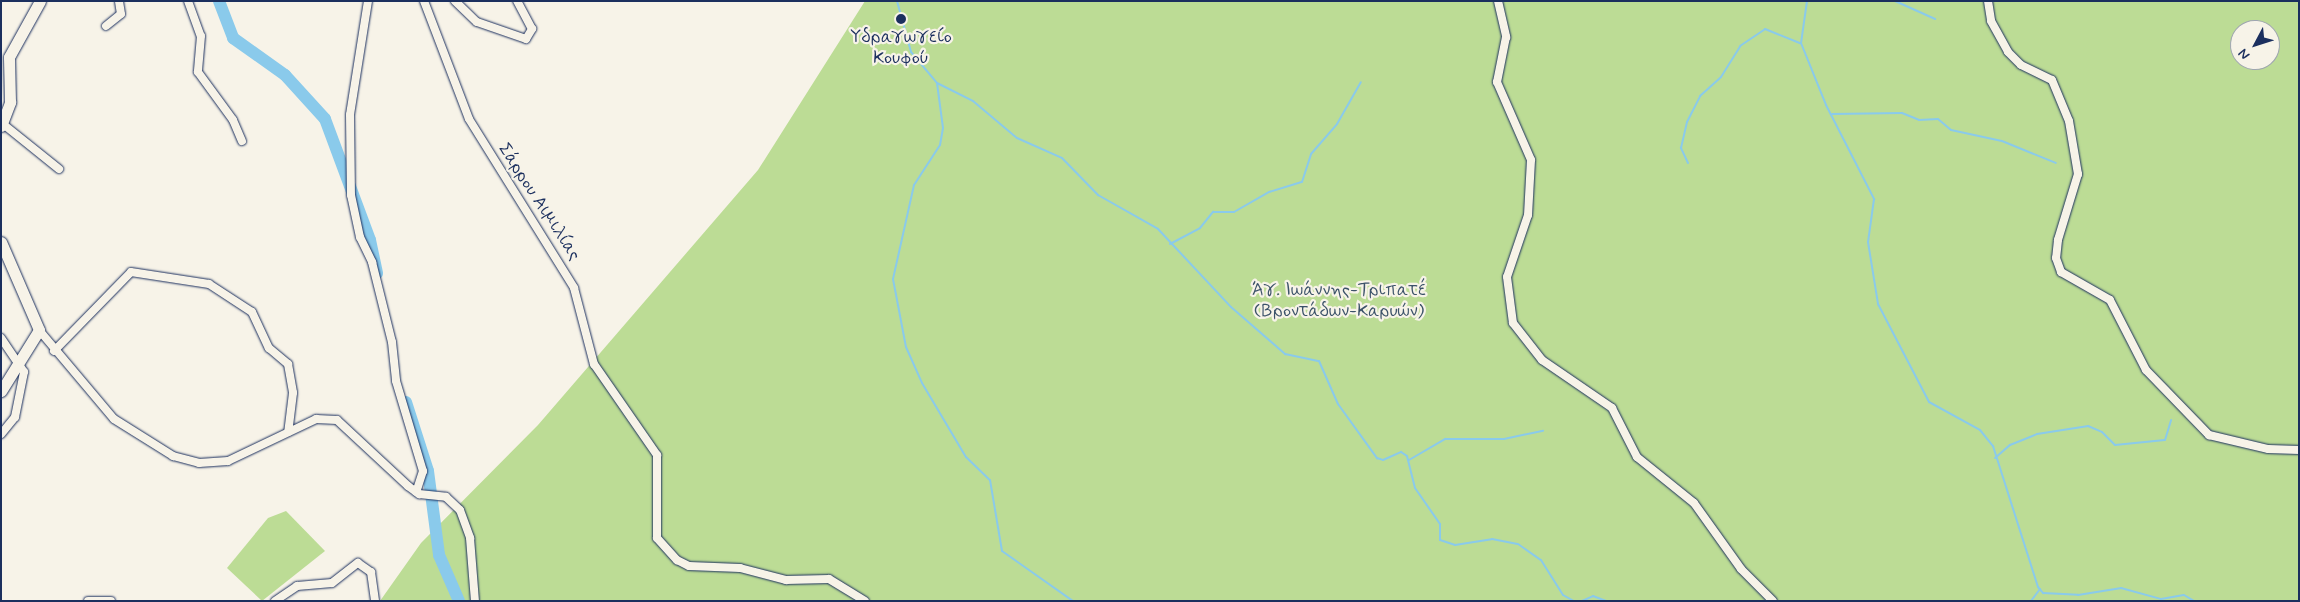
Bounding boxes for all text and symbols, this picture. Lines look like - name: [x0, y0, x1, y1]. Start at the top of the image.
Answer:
- marker: Υδραγωγείο Κουφού: [895, 13, 907, 25]
- north arrow: [2230, 20, 2280, 70]
- place label: Υδραγωγείο Κουφού: [850, 27, 952, 70]
- text: N: [2234, 45, 2254, 63]
- street label: Σάρρου Αιμιλίας: [493, 139, 585, 265]
- park label: Άγ. Ιωάννης-Τριπατέ (Βροντάδων-Καρυών): [1252, 280, 1426, 322]

